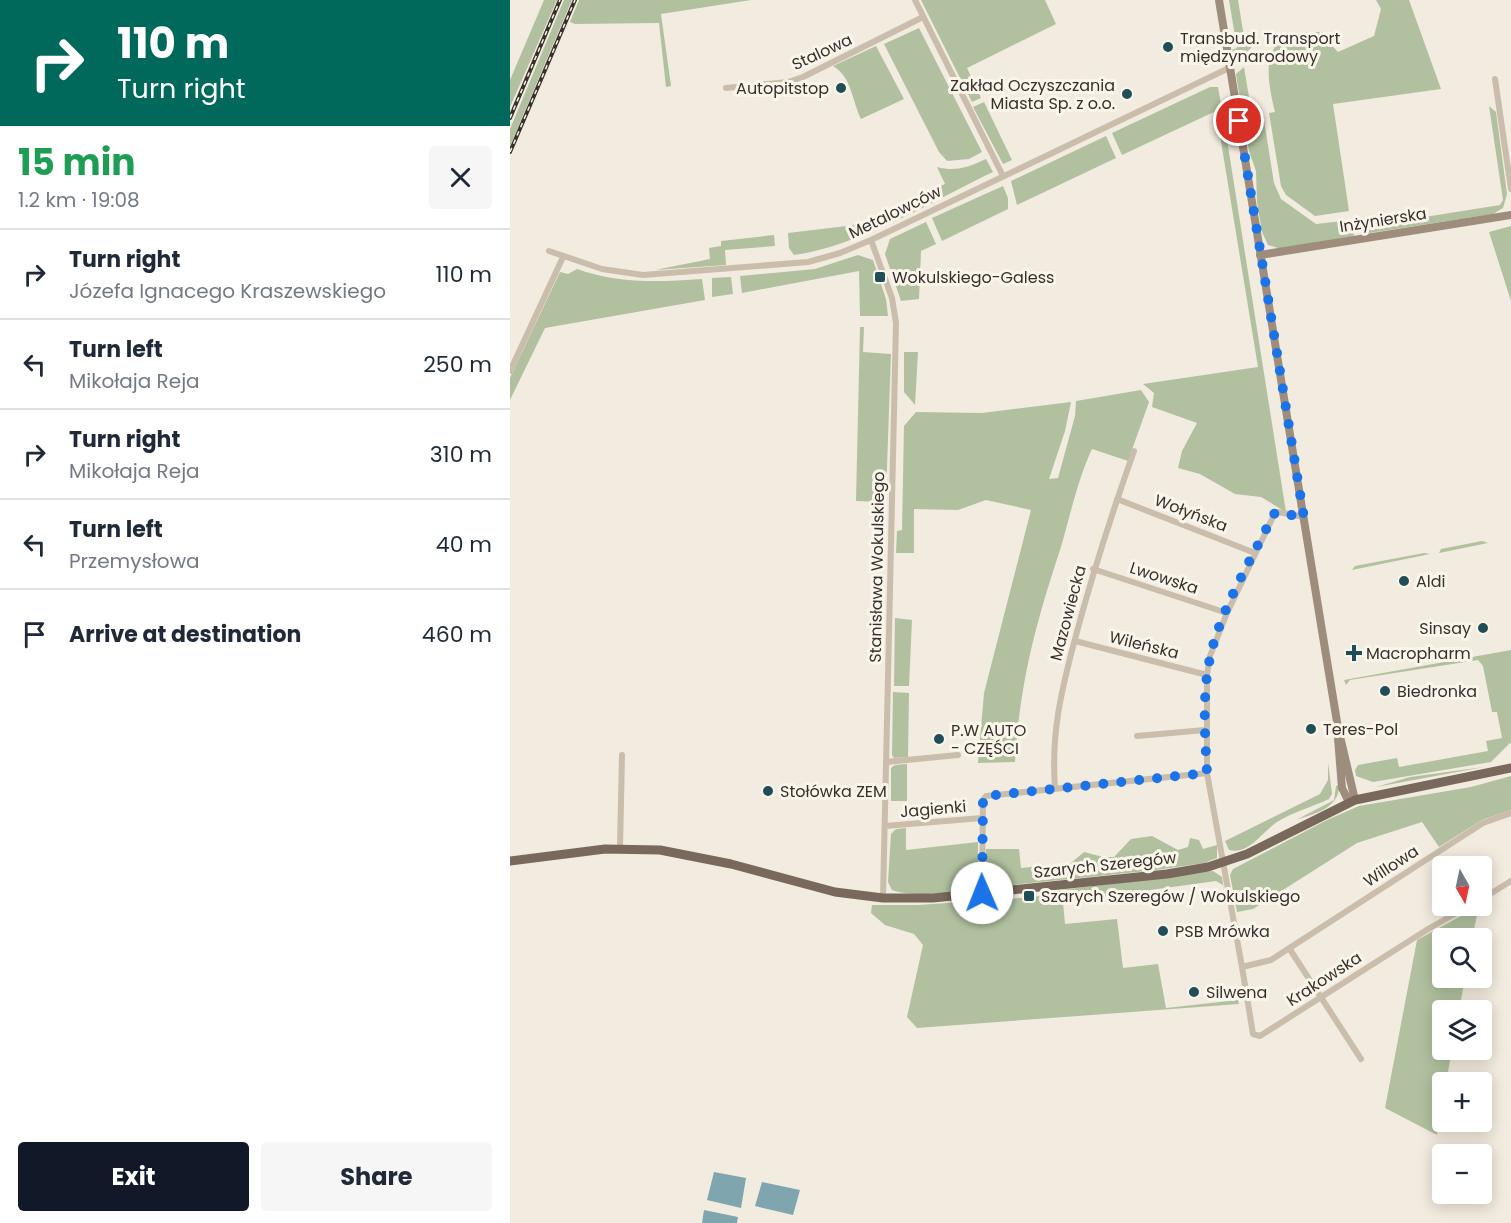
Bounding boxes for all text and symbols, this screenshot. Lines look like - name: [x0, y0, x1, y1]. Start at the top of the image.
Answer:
- text: 110 m: [117, 14, 229, 73]
- icon: right: [18, 24, 96, 102]
- place label: Transbud. Transport międzynarodowy: [1180, 27, 1341, 68]
- street label: Stalowa: [788, 28, 856, 76]
- marker: Transbud. Transport międzynarodowy: [1161, 40, 1175, 54]
- text: Turn right: [117, 70, 246, 107]
- place label: Zakład Oczyszczania Miasta Sp. z o.o.: [950, 74, 1115, 115]
- place label: Autopitstop: [736, 77, 829, 100]
- marker: Autopitstop: [834, 81, 848, 95]
- marker: Zakład Oczyszczania Miasta Sp. z o.o.: [1120, 87, 1134, 101]
- pin: [1213, 95, 1264, 146]
- icon: arrive: [1222, 104, 1255, 137]
- text: 15 min: [18, 137, 136, 188]
- button: close: [429, 146, 492, 209]
- street label: Metalowców: [845, 180, 945, 244]
- text: 1.2 km · 19:08: [18, 186, 140, 214]
- street label: Inżynierska: [1338, 202, 1428, 238]
- text: Turn right: [69, 244, 180, 275]
- icon: right: [18, 258, 51, 291]
- text: 110 m: [436, 259, 492, 290]
- place label: Wokulskiego-Galess: [892, 266, 1054, 289]
- marker: Wokulskiego-Galess: [873, 270, 887, 284]
- text: Józefa Ignacego Kraszewskiego: [69, 277, 386, 305]
- text: Turn left: [69, 334, 163, 365]
- icon: left: [18, 348, 51, 381]
- text: 250 m: [423, 349, 492, 380]
- text: Mikołaja Reja: [69, 367, 200, 395]
- text: Turn right: [69, 424, 180, 455]
- icon: right: [18, 438, 51, 471]
- text: 310 m: [430, 439, 492, 470]
- text: Mikołaja Reja: [69, 457, 200, 485]
- street label: Stanisława Wokulskiego: [864, 471, 890, 663]
- street label: Wołyńska: [1151, 489, 1231, 537]
- text: Turn left: [69, 514, 163, 545]
- icon: left: [18, 528, 51, 561]
- text: 40 m: [436, 529, 492, 560]
- text: Przemysłowa: [69, 547, 200, 575]
- street label: Lwowska: [1127, 556, 1201, 600]
- street label: Mazowiecka: [1044, 563, 1092, 663]
- place label: Aldi: [1416, 570, 1445, 593]
- marker: Aldi: [1397, 574, 1411, 588]
- place label: Sinsay: [1419, 617, 1471, 640]
- icon: arrive: [18, 618, 51, 651]
- text: Arrive at destination: [69, 619, 301, 650]
- text: 460 m: [422, 619, 492, 650]
- marker: Sinsay: [1476, 621, 1490, 635]
- street label: Wileńska: [1107, 625, 1181, 665]
- place label: Macropharm: [1366, 642, 1471, 665]
- marker: Macropharm: [1347, 646, 1361, 660]
- place label: Biedronka: [1397, 680, 1477, 703]
- marker: Biedronka: [1378, 684, 1392, 698]
- place label: Teres-Pol: [1323, 718, 1398, 741]
- place label: P.W AUTO - CZĘŚCI: [951, 719, 1026, 760]
- marker: Teres-Pol: [1304, 722, 1318, 736]
- marker: P.W AUTO - CZĘŚCI: [932, 732, 946, 746]
- place label: Stołówka ZEM: [780, 780, 887, 803]
- marker: Stołówka ZEM: [761, 784, 775, 798]
- street label: Jagienki: [899, 795, 967, 823]
- street label: Willowa: [1359, 840, 1423, 892]
- street label: Szarych Szeregów: [1033, 846, 1177, 884]
- north arrow: [1432, 856, 1492, 916]
- map controls: [1432, 856, 1492, 1204]
- position arrow: [950, 861, 1014, 925]
- place label: Szarych Szeregów / Wokulskiego: [1041, 885, 1300, 908]
- marker: Szarych Szeregów / Wokulskiego: [1022, 889, 1036, 903]
- place label: PSB Mrówka: [1175, 920, 1270, 943]
- marker: PSB Mrówka: [1156, 924, 1170, 938]
- button: search: [1432, 928, 1492, 988]
- street label: Krakowska: [1282, 946, 1366, 1012]
- place label: Silwena: [1206, 981, 1267, 1004]
- marker: Silwena: [1187, 985, 1201, 999]
- button: layers: [1432, 1000, 1492, 1060]
- button: +: [1432, 1072, 1492, 1132]
- button: Exit: [18, 1142, 249, 1211]
- button: Share: [261, 1142, 492, 1211]
- button: −: [1432, 1144, 1492, 1204]

